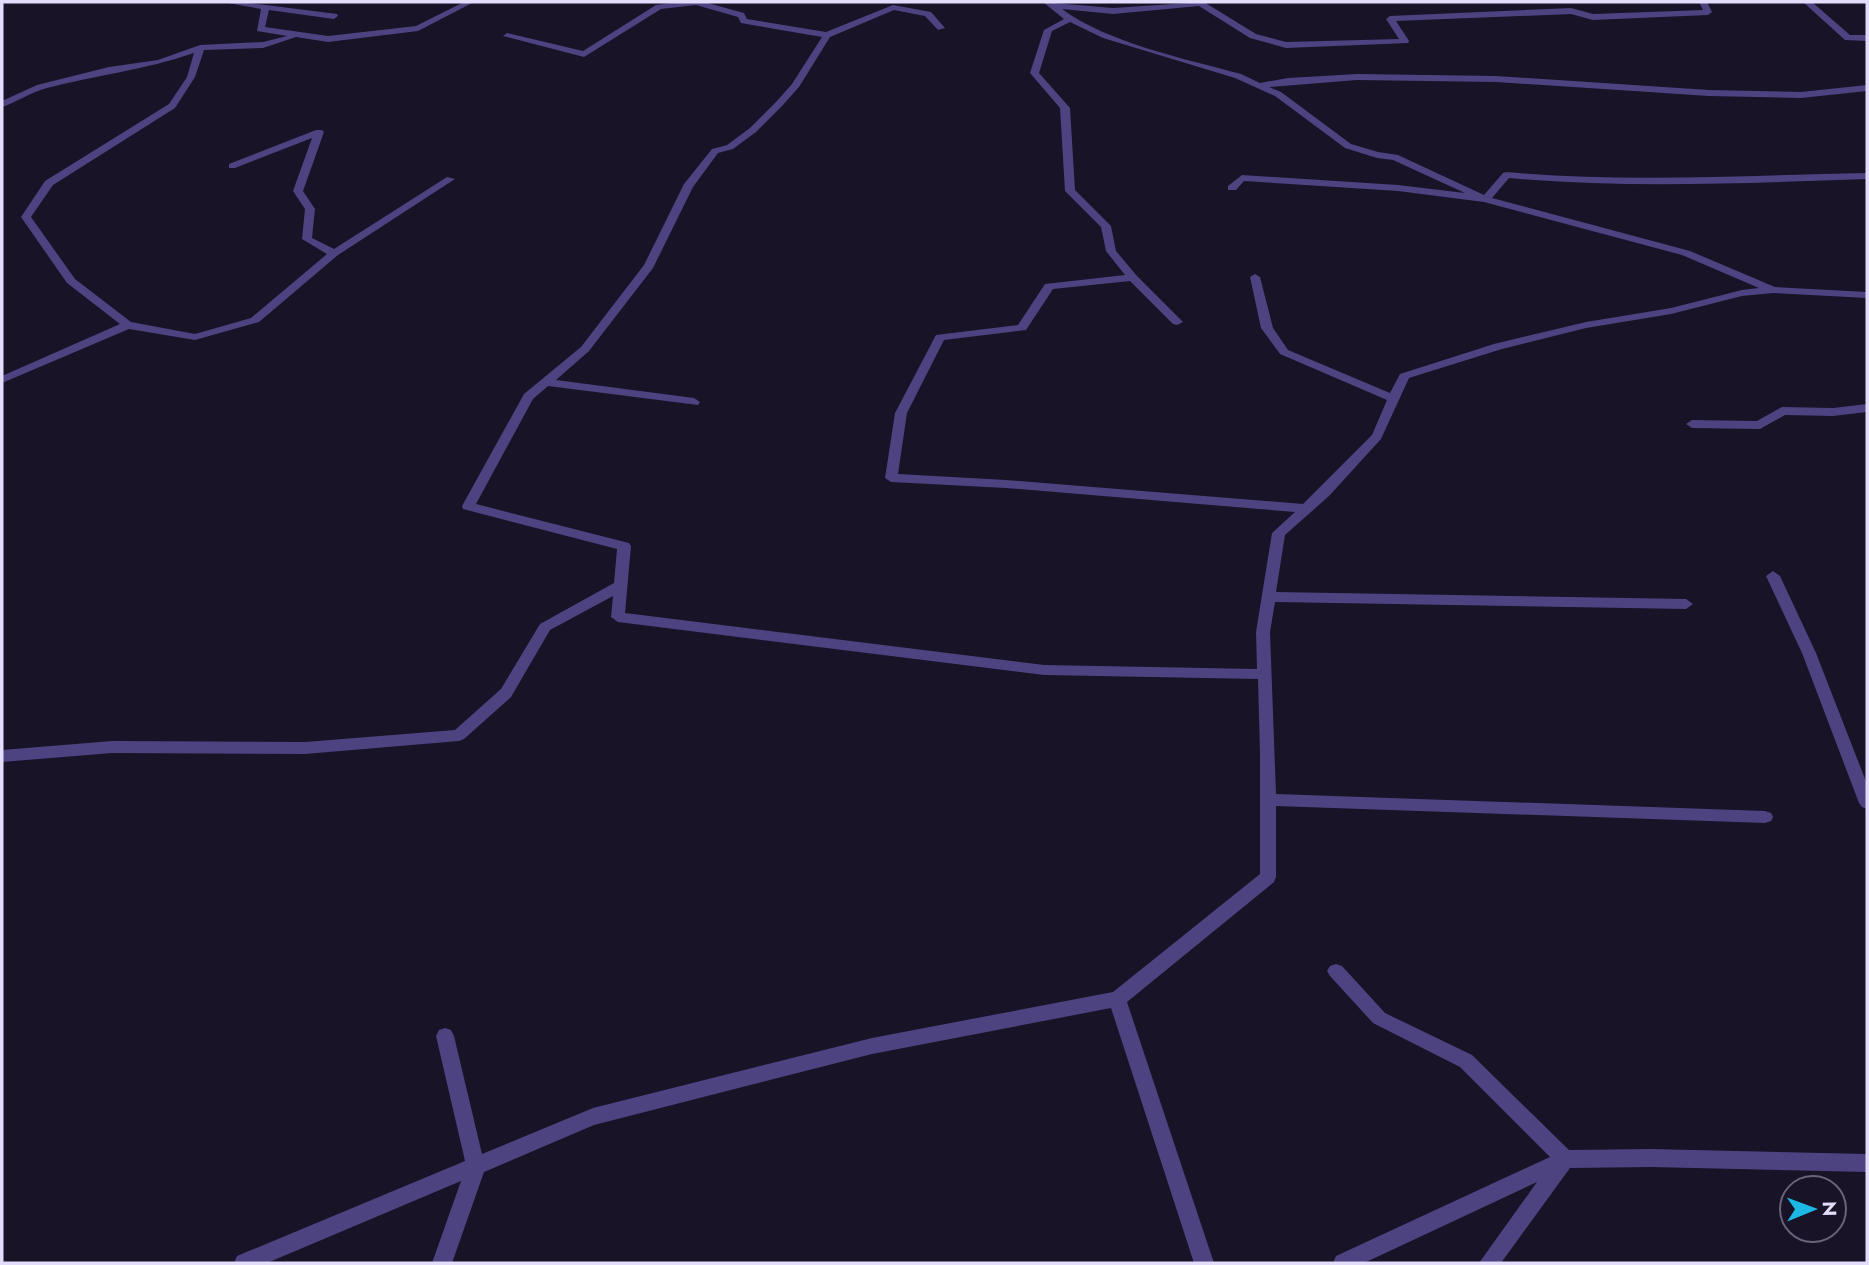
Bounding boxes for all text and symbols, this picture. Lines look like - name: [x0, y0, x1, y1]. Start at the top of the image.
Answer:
- north arrow: [1778, 1174, 1848, 1244]
- text: N: [1816, 1201, 1843, 1216]

